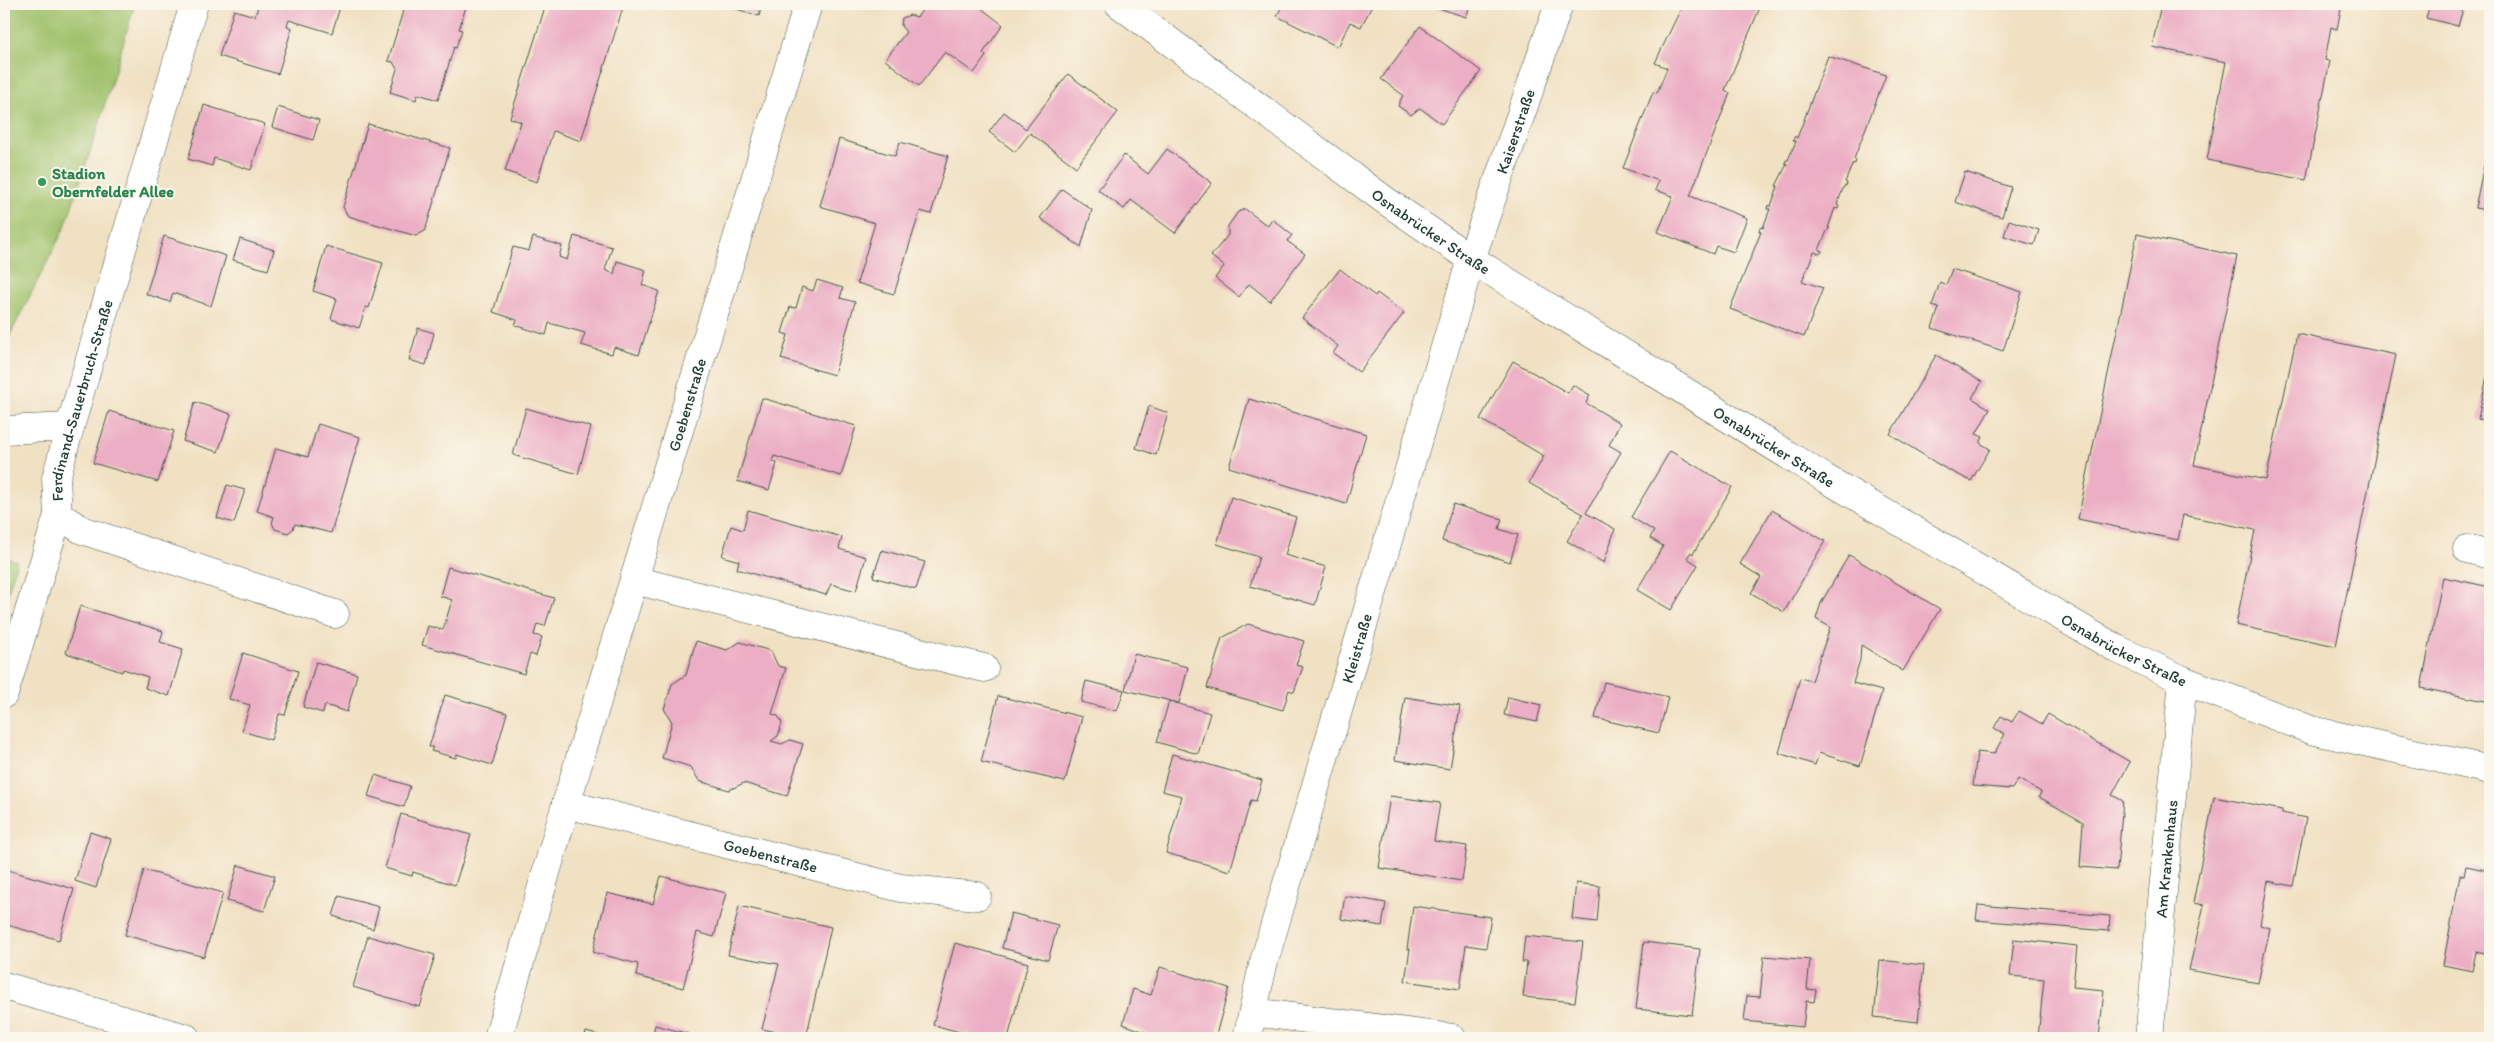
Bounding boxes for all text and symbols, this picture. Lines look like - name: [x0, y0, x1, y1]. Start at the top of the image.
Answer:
- street label: Kaiserstraße: [1492, 86, 1539, 176]
- place label: Stadion Obernfelder Allee: [52, 164, 174, 201]
- marker: Stadion Obernfelder Allee: [36, 176, 48, 188]
- street label: Osnabrücker Straße: [1368, 184, 1494, 278]
- street label: Ferdinand-Sauerbruch-Straße: [46, 297, 116, 502]
- street label: Goebenstraße: [664, 356, 710, 453]
- street label: Osnabrücker Straße: [1710, 402, 1838, 491]
- street label: Osnabrücker Straße: [2058, 609, 2190, 690]
- street label: Kleistraße: [1337, 611, 1376, 685]
- street label: Am Krankenhaus: [2151, 799, 2181, 919]
- street label: Goebenstraße: [722, 834, 820, 876]

